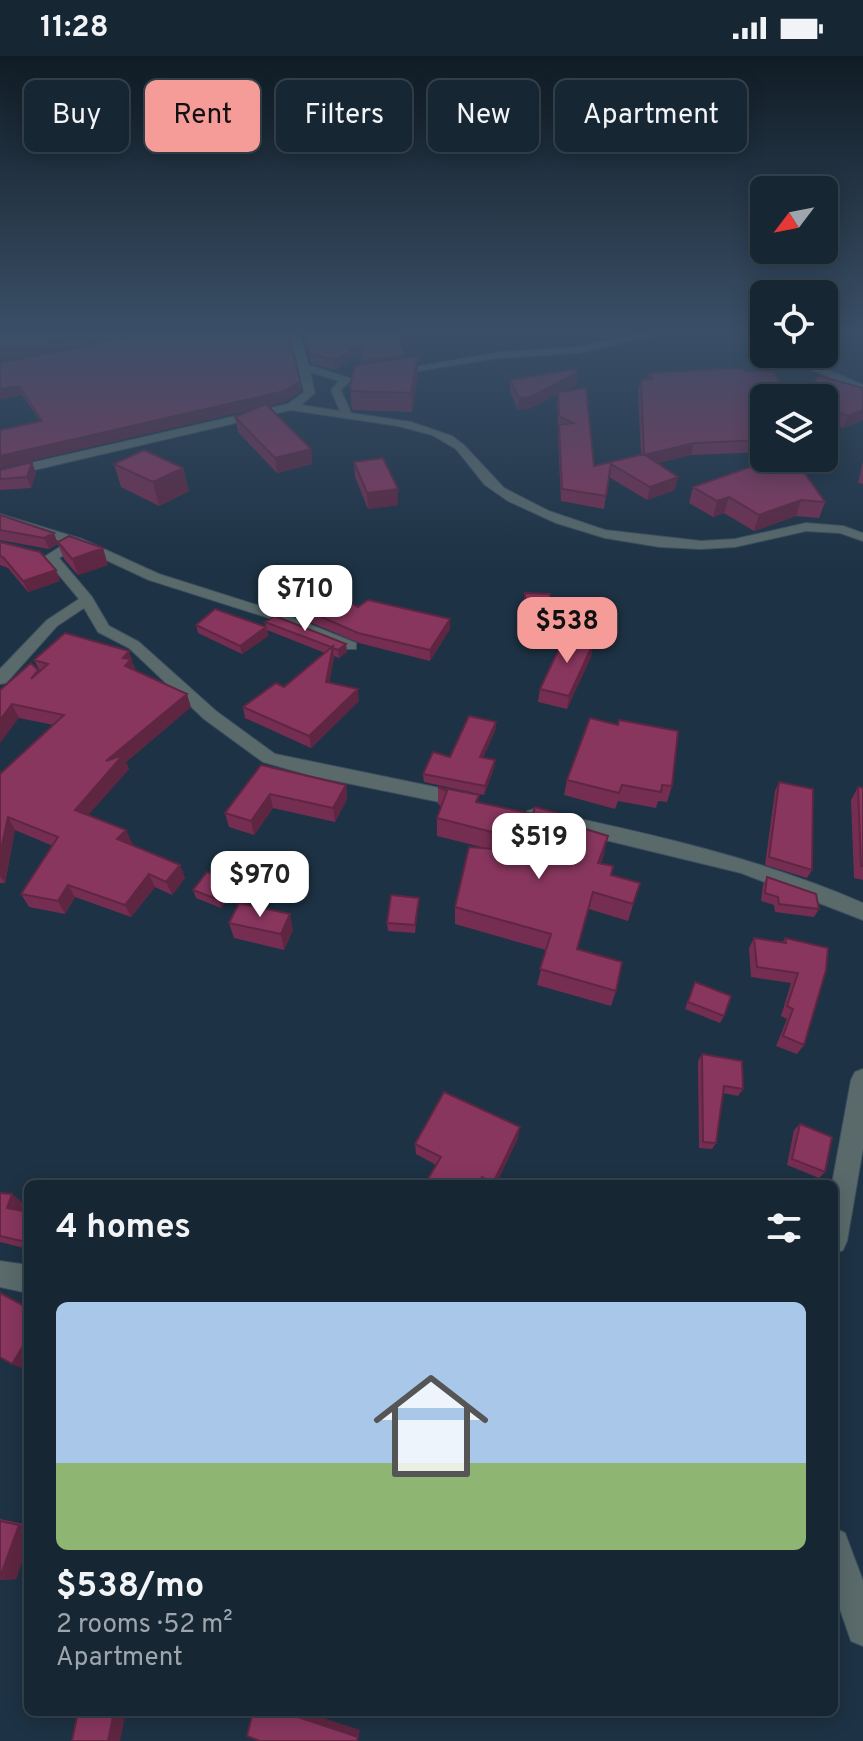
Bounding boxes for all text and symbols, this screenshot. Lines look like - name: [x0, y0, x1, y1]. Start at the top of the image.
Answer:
- text: 11:28: [40, 10, 109, 47]
- chip: Buy: [24, 80, 129, 152]
- chip: Rent: [145, 80, 260, 152]
- chip: Filters: [276, 80, 412, 152]
- chip: New: [428, 80, 539, 152]
- chip: Apartment: [555, 80, 747, 152]
- north arrow: [750, 176, 838, 264]
- map controls: [750, 176, 838, 472]
- button: locate: [750, 280, 838, 368]
- button: layers: [750, 384, 838, 472]
- pin: $710: [258, 565, 352, 633]
- text: $710: [276, 574, 334, 607]
- pin: $538: [520, 597, 614, 665]
- text: $538: [535, 606, 599, 639]
- pin: $519: [492, 813, 586, 881]
- text: $519: [510, 822, 568, 855]
- pin: $970: [213, 851, 307, 919]
- text: $970: [229, 860, 291, 893]
- icon: filters: [762, 1206, 806, 1250]
- text: 4 homes: [56, 1207, 191, 1250]
- icon: home: [359, 1354, 503, 1498]
- text: $538/mo: [56, 1566, 204, 1609]
- text: 2 rooms · 52 m²: [56, 1609, 233, 1642]
- text: Apartment: [56, 1642, 183, 1675]

